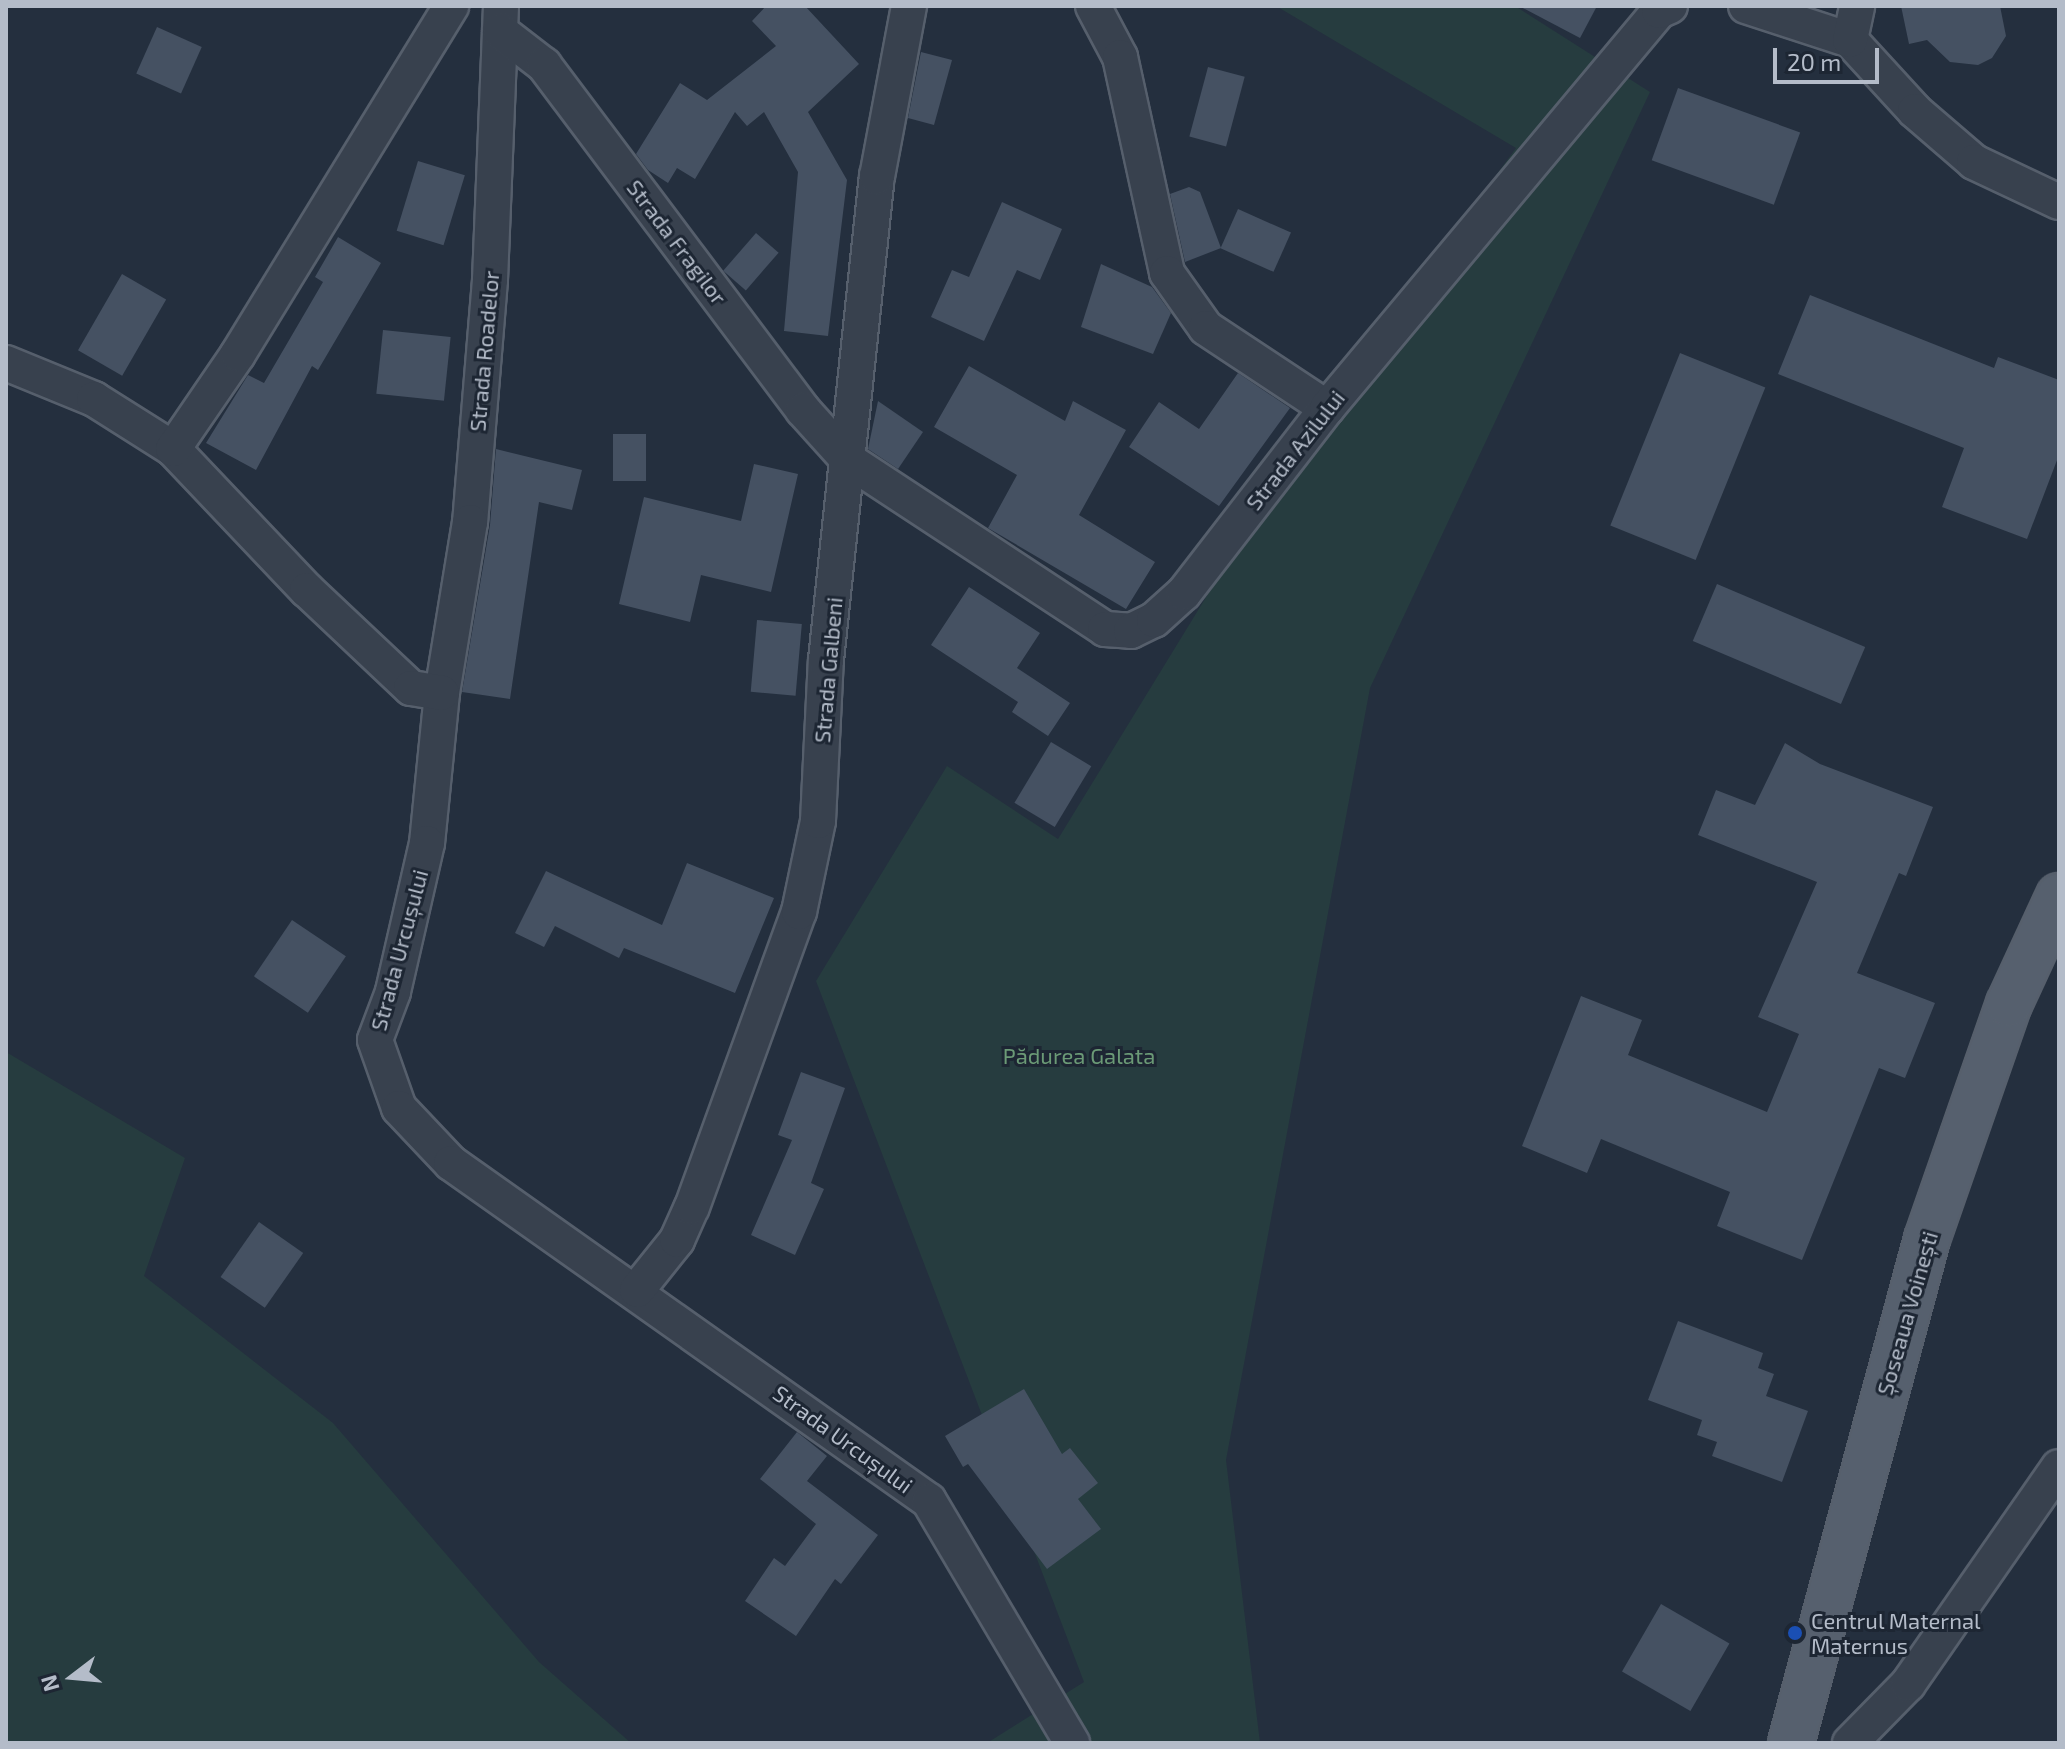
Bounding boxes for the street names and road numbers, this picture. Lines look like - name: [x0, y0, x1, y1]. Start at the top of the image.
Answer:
- street label: Strada Fragilor: [622, 175, 732, 309]
- street label: Strada Roadelor: [464, 269, 504, 433]
- street label: Strada Azilului: [1240, 385, 1350, 515]
- street label: Strada Galbeni: [808, 596, 848, 744]
- street label: Strada Urcușului: [365, 867, 433, 1033]
- street label: Șoseaua Voinești: [1871, 1228, 1943, 1398]
- street label: Strada Urcușului: [768, 1380, 918, 1498]

